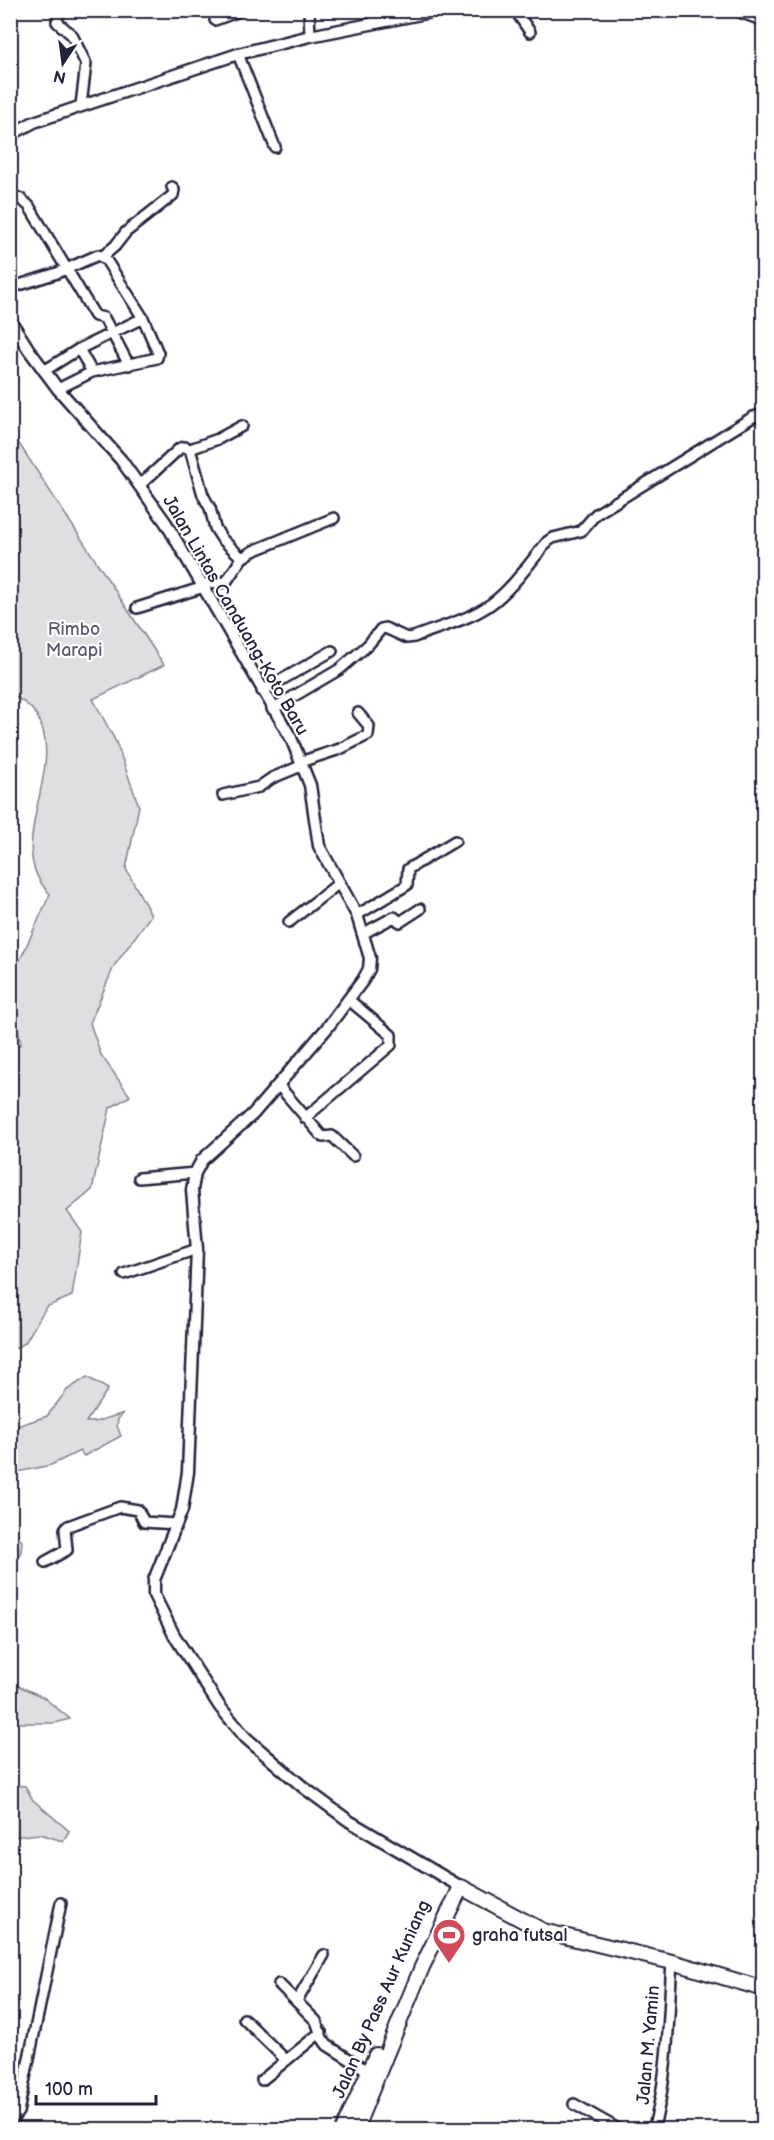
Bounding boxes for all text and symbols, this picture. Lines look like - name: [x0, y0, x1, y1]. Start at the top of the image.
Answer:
- north arrow: [33, 33, 93, 93]
- text: N: [52, 66, 68, 87]
- street label: Jalan Lintas Canduang-Koto Baru: [158, 492, 313, 739]
- park label: Rimbo Marapi: [46, 619, 102, 661]
- street label: Jalan By Pass Aur Kuniang: [328, 1897, 435, 2101]
- sports icon: graha futsal: [431, 1917, 467, 1964]
- place label: graha futsal: [472, 1925, 567, 1946]
- street label: Jalan M. Yamin: [633, 1985, 664, 2105]
- scale bar: [36, 2068, 156, 2106]
- text: 100 m: [45, 2079, 93, 2100]

